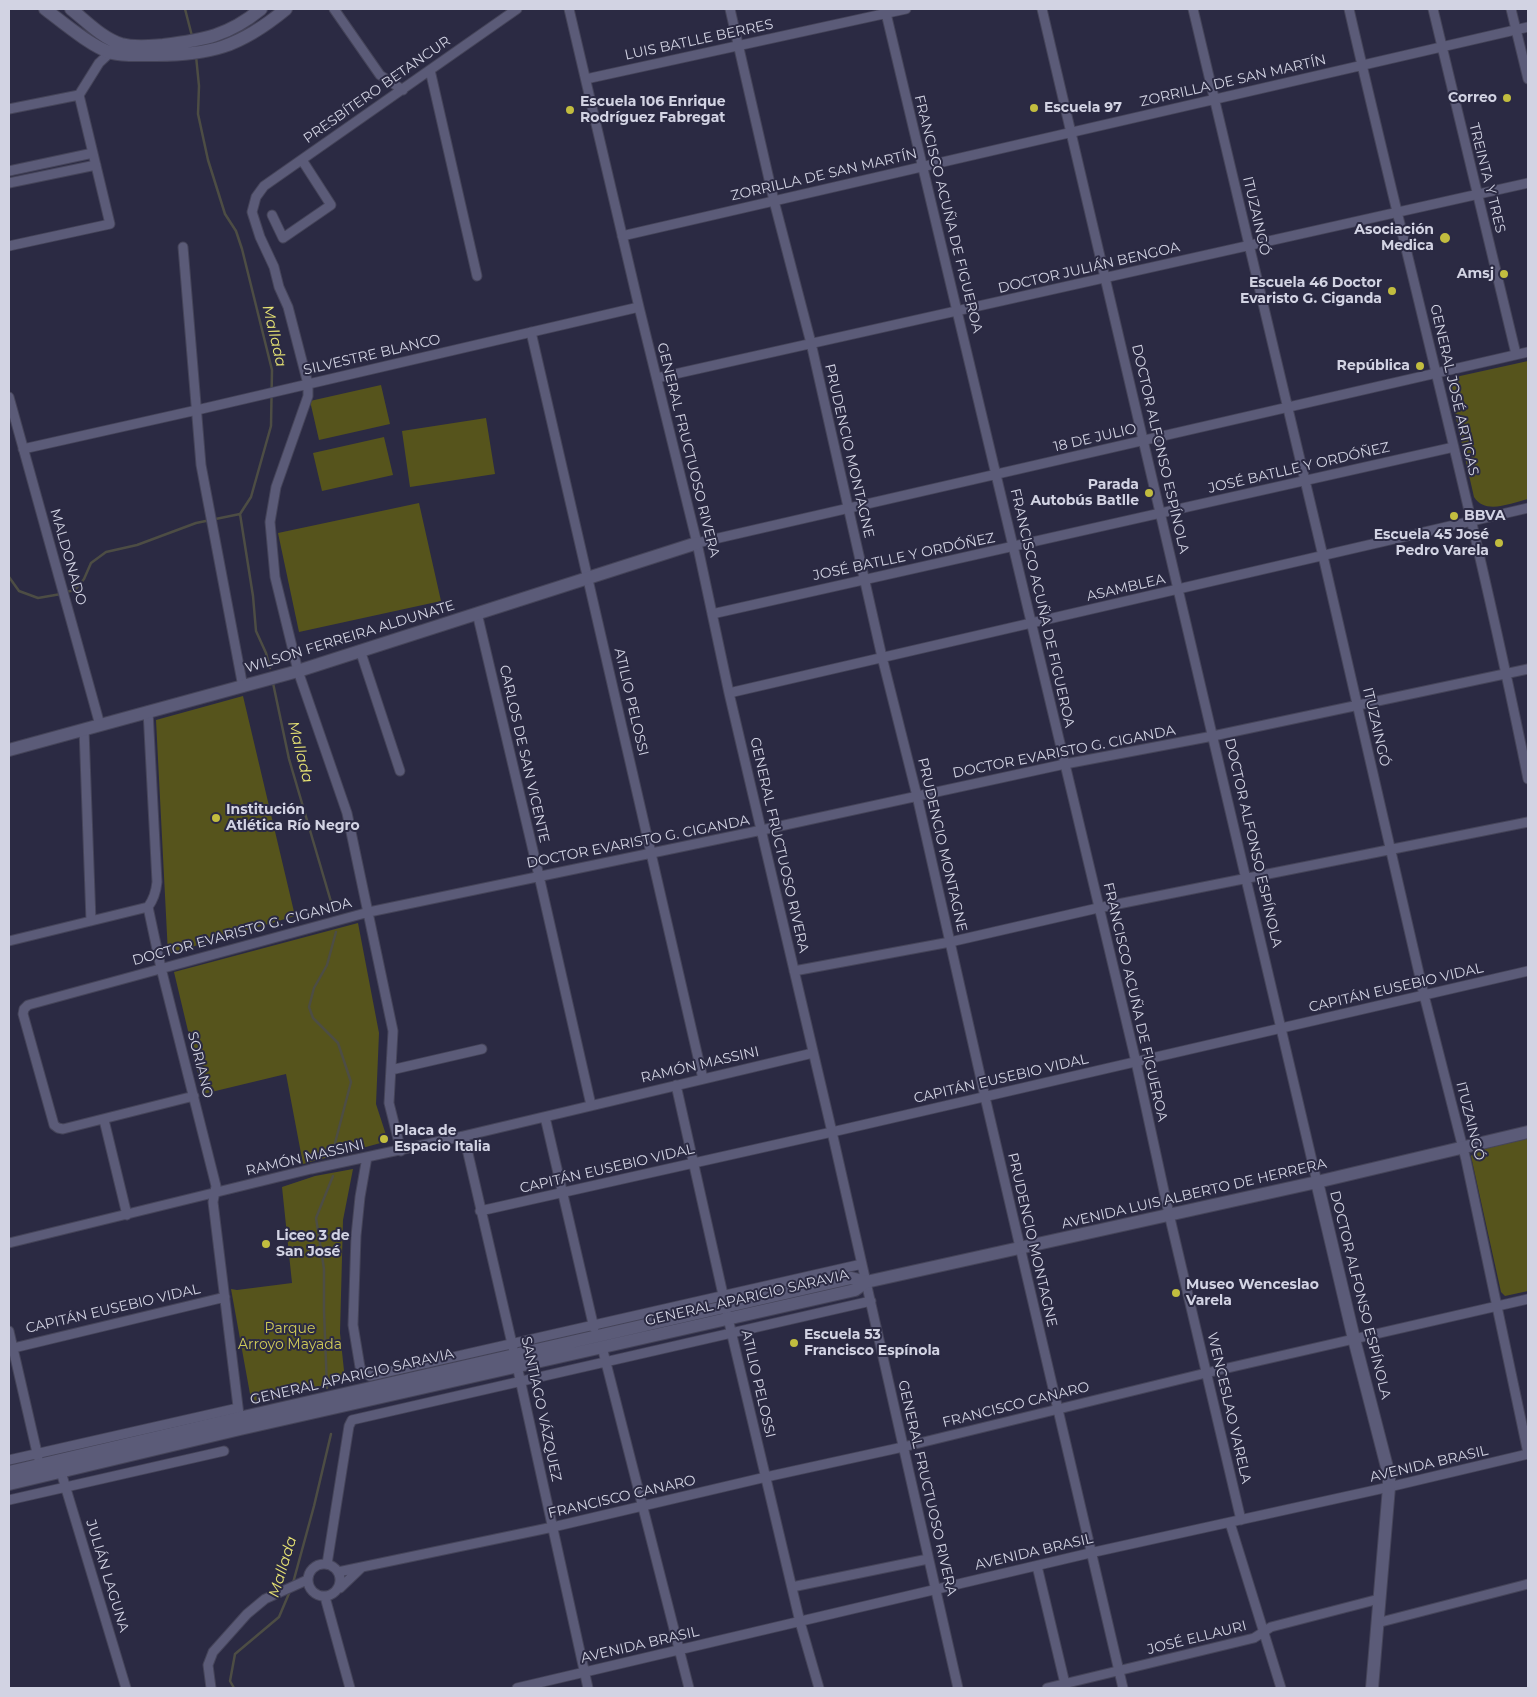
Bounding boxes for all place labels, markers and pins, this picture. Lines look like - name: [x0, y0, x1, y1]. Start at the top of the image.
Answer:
- place label: Correo: [1448, 90, 1497, 106]
- marker: Correo: [1501, 92, 1513, 104]
- place label: Escuela 106 Enrique Rodríguez Fabregat: [580, 94, 726, 126]
- place label: Escuela 97: [1044, 100, 1122, 116]
- marker: Escuela 97: [1028, 102, 1040, 114]
- marker: Escuela 106 Enrique Rodríguez Fabregat: [564, 104, 576, 116]
- place label: Asociación Medica: [1354, 222, 1434, 254]
- marker: Asociación Medica: [1438, 231, 1452, 245]
- place label: Amsj: [1457, 266, 1494, 282]
- marker: Amsj: [1498, 268, 1510, 280]
- place label: Escuela 46 Doctor Evaristo G. Ciganda: [1240, 275, 1382, 308]
- marker: Escuela 46 Doctor Evaristo G. Ciganda: [1386, 285, 1398, 297]
- place label: República: [1337, 358, 1410, 374]
- marker: República: [1414, 360, 1426, 372]
- place label: Parada Autobús Batlle: [1030, 477, 1139, 510]
- marker: Parada Autobús Batlle: [1143, 487, 1155, 499]
- place label: BBVA: [1464, 508, 1506, 524]
- marker: BBVA: [1448, 510, 1460, 522]
- place label: Escuela 45 José Pedro Varela: [1374, 527, 1489, 560]
- marker: Escuela 45 José Pedro Varela: [1493, 537, 1505, 549]
- place label: Institución Atlética Río Negro: [226, 802, 360, 834]
- marker: Institución Atlética Río Negro: [210, 812, 222, 824]
- place label: Placa de Espacio Italia: [394, 1123, 491, 1156]
- marker: Placa de Espacio Italia: [378, 1133, 390, 1145]
- place label: Liceo 3 de San José: [276, 1228, 350, 1260]
- marker: Liceo 3 de San José: [260, 1238, 272, 1250]
- place label: Museo Wenceslao Varela: [1186, 1277, 1319, 1310]
- marker: Museo Wenceslao Varela: [1170, 1287, 1182, 1299]
- place label: Escuela 53 Francisco Espínola: [804, 1327, 940, 1360]
- marker: Escuela 53 Francisco Espínola: [788, 1337, 800, 1349]

